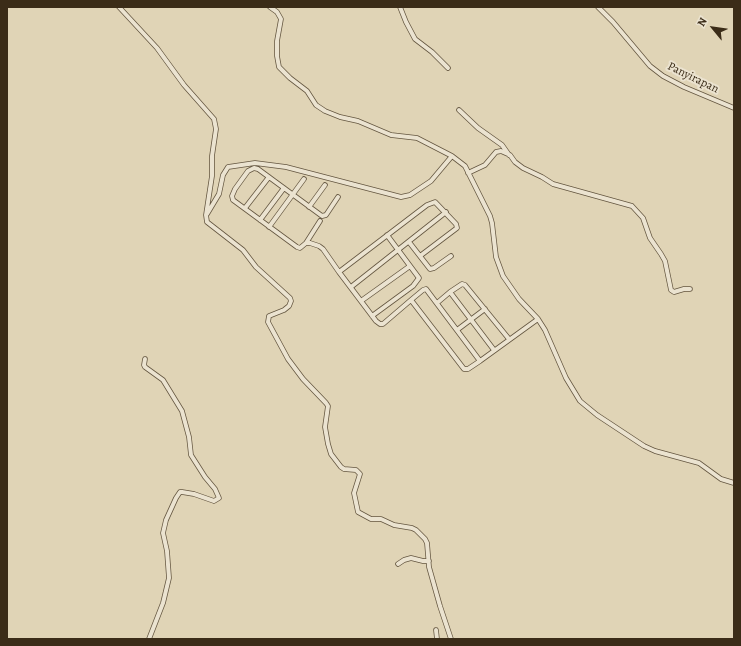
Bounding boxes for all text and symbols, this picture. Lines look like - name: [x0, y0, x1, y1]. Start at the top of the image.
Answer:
- north arrow: [693, 8, 733, 48]
- text: N: [694, 15, 711, 29]
- street label: Panyirapan: [665, 59, 721, 97]

